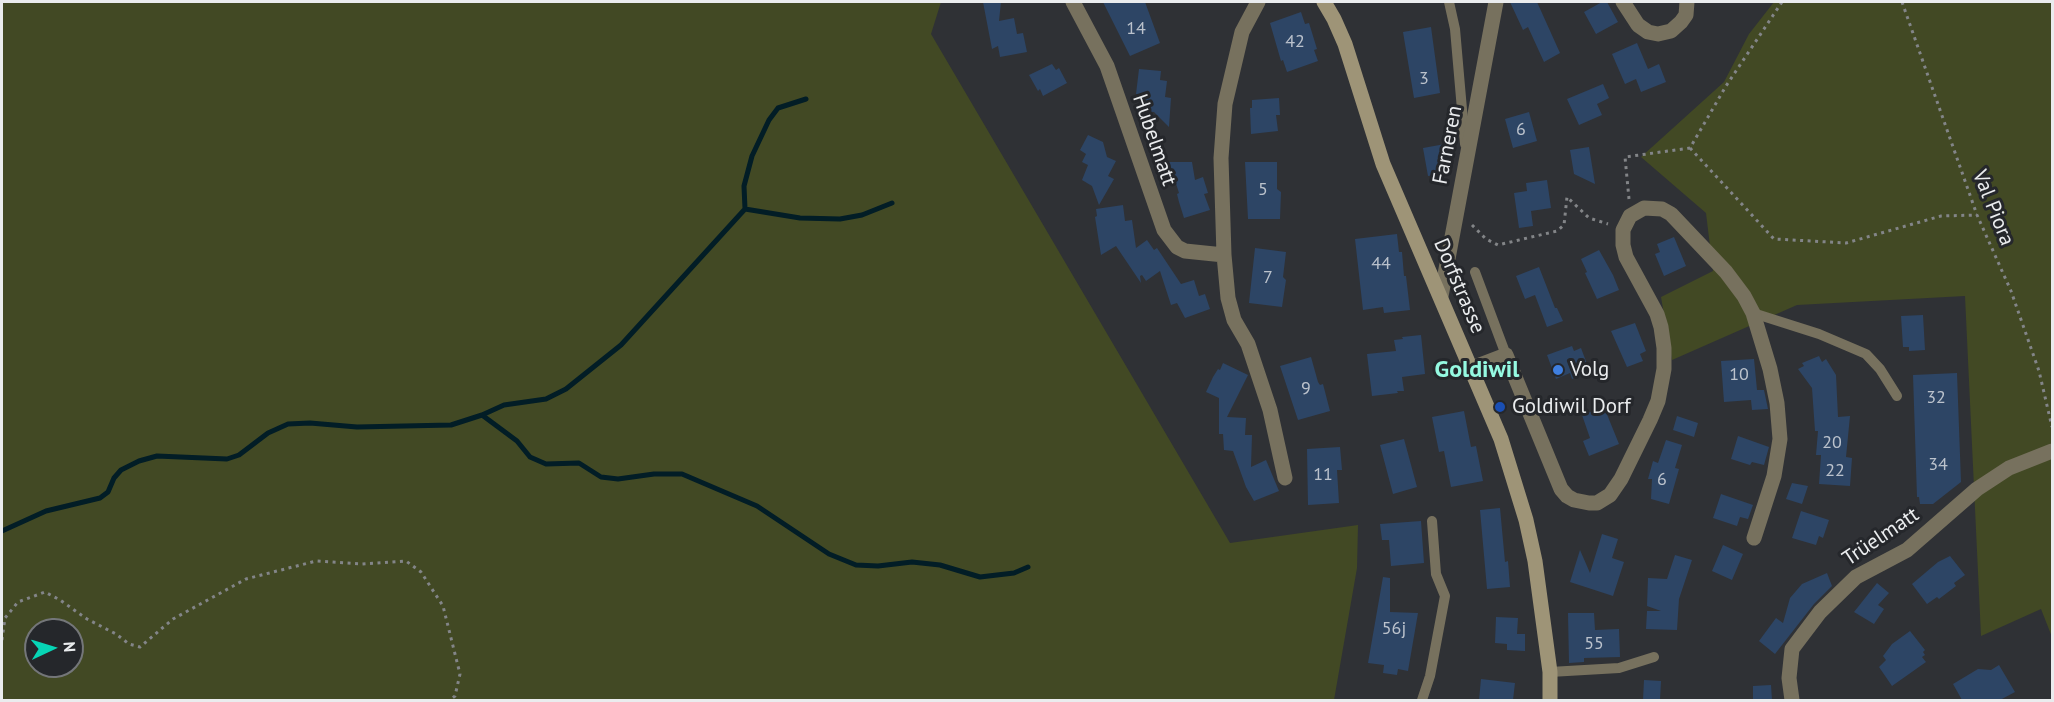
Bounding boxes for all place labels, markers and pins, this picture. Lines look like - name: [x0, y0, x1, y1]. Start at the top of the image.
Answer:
- place label: Volg: [1570, 357, 1609, 383]
- marker: Volg: [1551, 363, 1565, 377]
- place label: Goldiwil Dorf: [1512, 394, 1631, 420]
- marker: Goldiwil Dorf: [1493, 400, 1507, 414]

